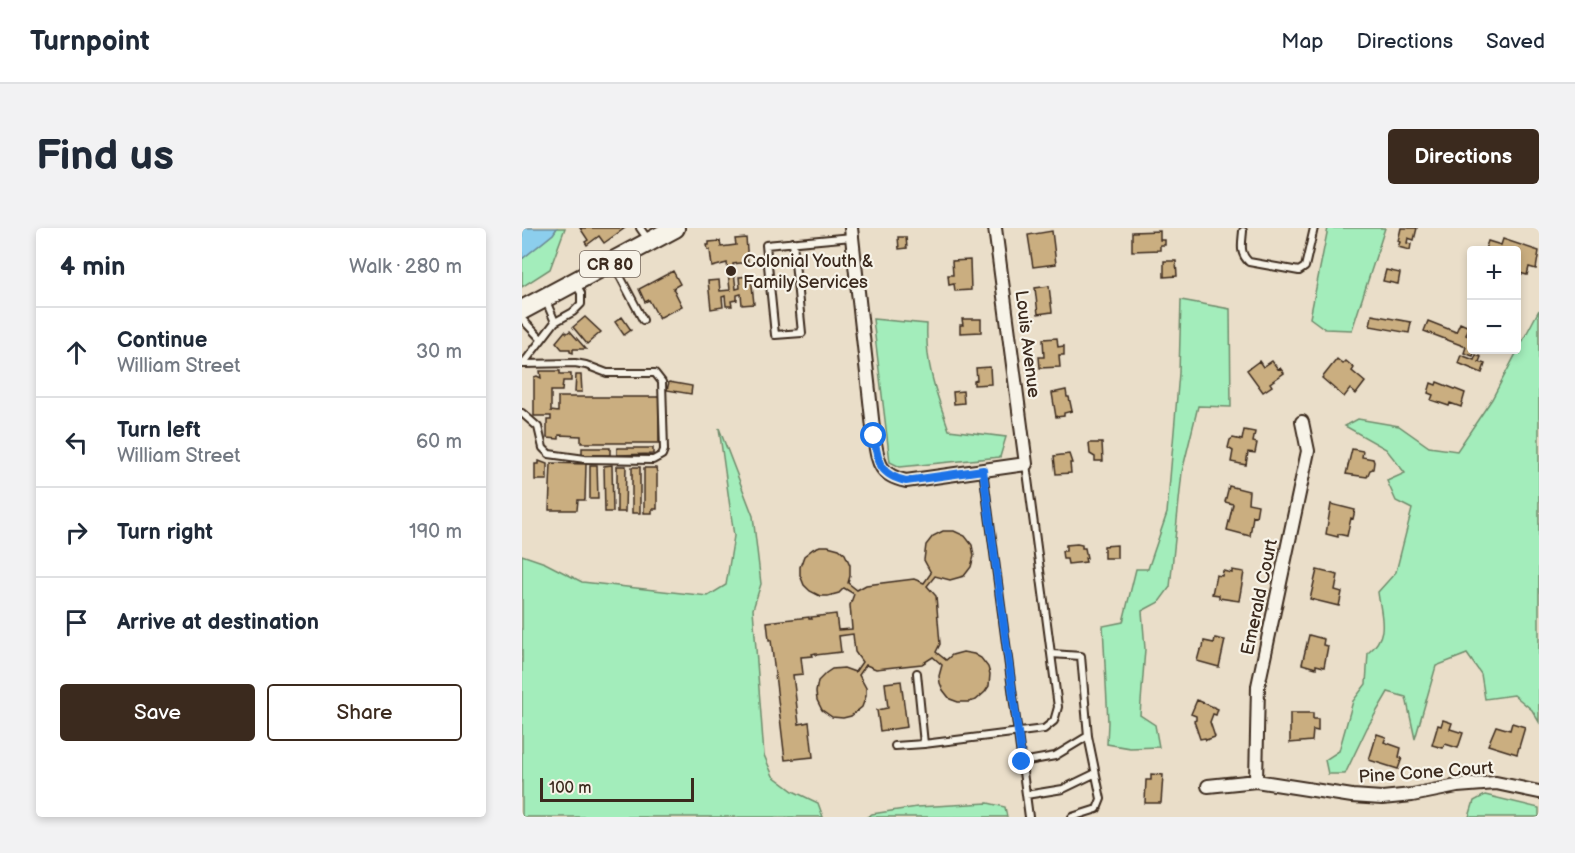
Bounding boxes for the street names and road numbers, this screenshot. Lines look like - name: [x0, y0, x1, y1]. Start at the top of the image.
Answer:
- road number: CR 80: [580, 251, 640, 277]
- street label: Louis Avenue: [1010, 289, 1045, 399]
- street label: Emerald Court: [1237, 537, 1282, 657]
- street label: Pine Cone Court: [1358, 757, 1495, 788]

